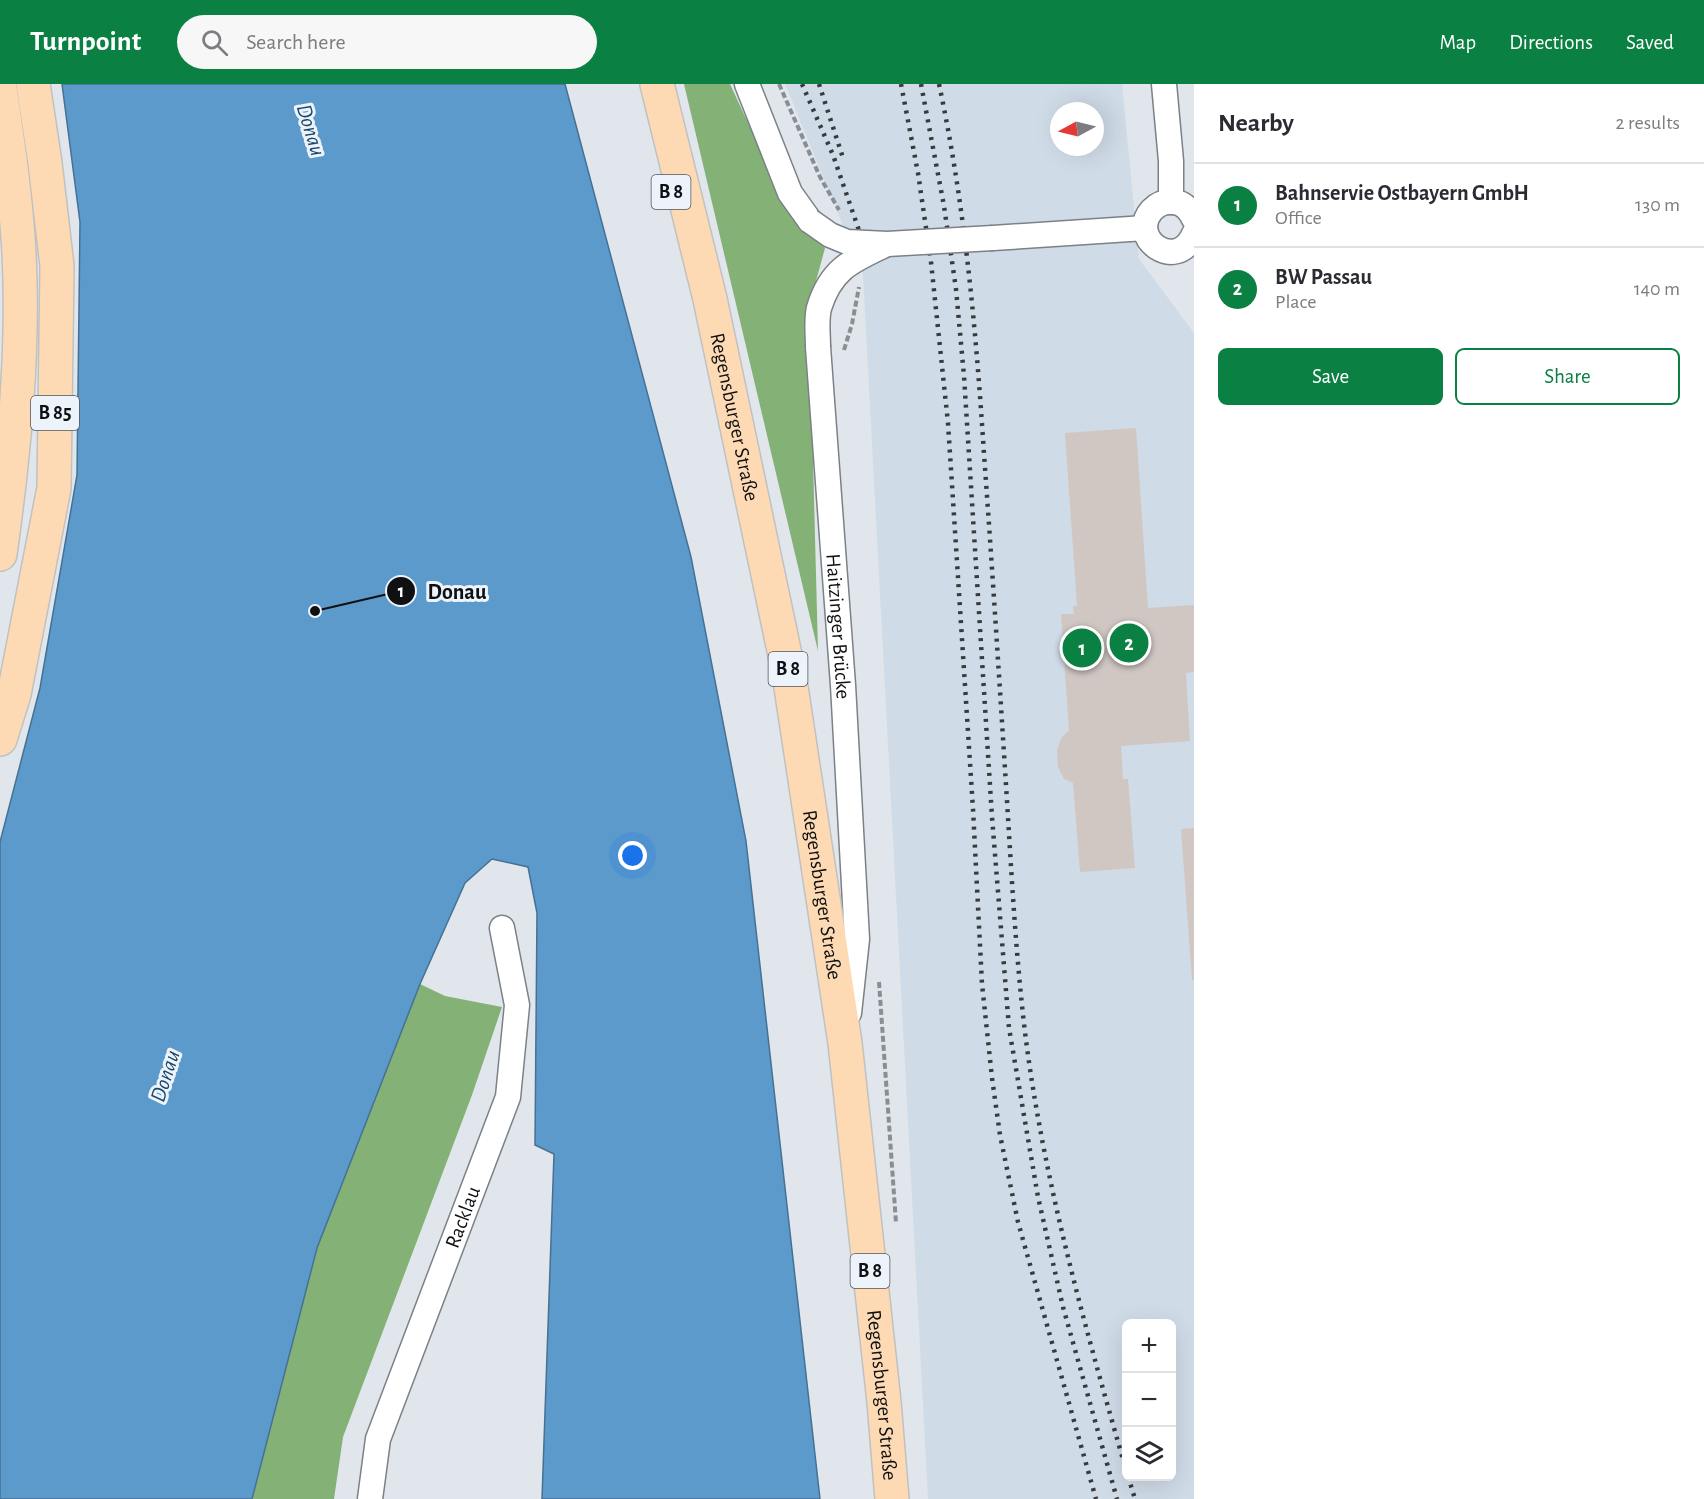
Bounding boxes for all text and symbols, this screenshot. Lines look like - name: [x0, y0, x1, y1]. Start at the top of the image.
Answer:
- search box: [177, 15, 597, 69]
- icon: search: [198, 26, 231, 59]
- text: Turnpoint: [30, 28, 141, 56]
- text: Search here: [246, 31, 346, 53]
- text: Map: [1440, 32, 1476, 53]
- text: Directions: [1509, 32, 1593, 53]
- text: Saved: [1626, 32, 1674, 53]
- water label: Donau: [293, 101, 329, 159]
- north arrow: [1050, 102, 1104, 156]
- text: Nearby: [1218, 110, 1294, 136]
- text: 2 results: [1616, 113, 1680, 133]
- road number: B 8: [652, 175, 690, 209]
- text: Bahnservie Ostbayern GmbH: [1275, 182, 1529, 204]
- text: 1: [1234, 195, 1241, 215]
- text: 130 m: [1635, 195, 1680, 215]
- text: Office: [1275, 208, 1322, 228]
- text: BW Passau: [1275, 266, 1372, 288]
- text: 2: [1233, 279, 1242, 299]
- text: 140 m: [1634, 279, 1680, 299]
- text: Place: [1275, 292, 1316, 312]
- street label: Regensburger Straße: [707, 331, 763, 503]
- button: Save: [1218, 348, 1443, 405]
- button: Share: [1455, 348, 1680, 405]
- road number: B 85: [31, 396, 79, 430]
- street label: Haitzinger Brücke: [823, 553, 854, 700]
- callout: Donau: [386, 571, 499, 611]
- text: Donau: [428, 581, 487, 603]
- text: 1: [398, 583, 404, 601]
- pin: 2: [1110, 620, 1148, 666]
- pin: 1: [1062, 626, 1102, 670]
- road number: B 8: [768, 652, 808, 686]
- street label: Regensburger Straße: [799, 808, 846, 981]
- your location: [618, 841, 647, 870]
- water label: Donau: [146, 1047, 184, 1105]
- street label: Racklau: [441, 1183, 484, 1251]
- road number: B 8: [850, 1254, 890, 1288]
- street label: Regensburger Straße: [864, 1309, 901, 1481]
- map controls: [1122, 1319, 1176, 1481]
- button: +: [1122, 1319, 1176, 1373]
- button: −: [1122, 1373, 1176, 1427]
- button: layers: [1122, 1427, 1176, 1481]

